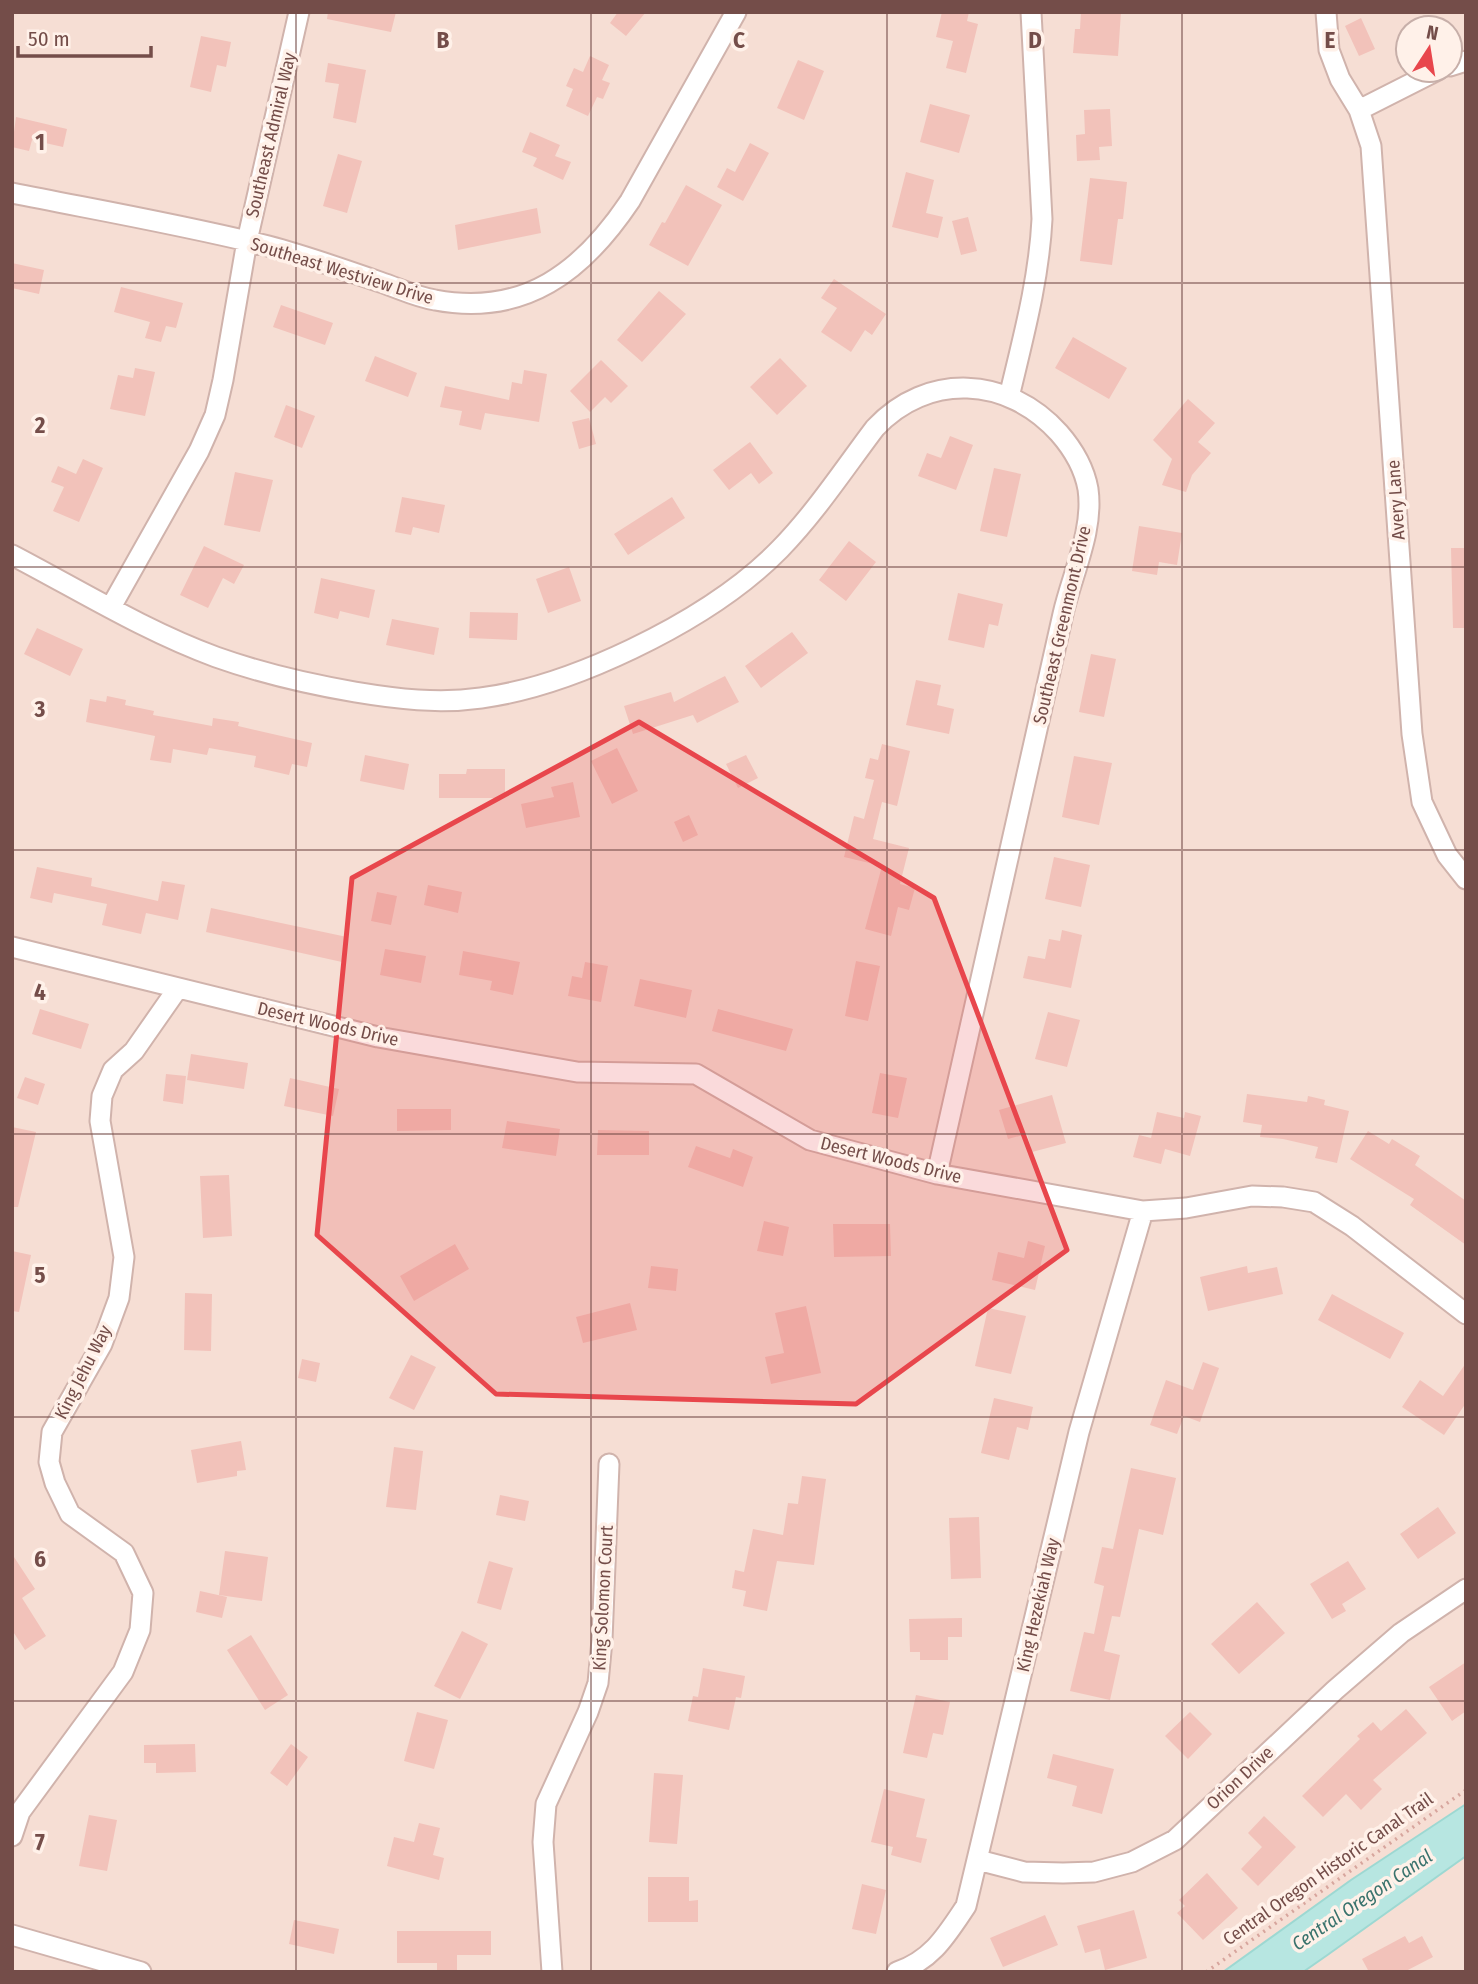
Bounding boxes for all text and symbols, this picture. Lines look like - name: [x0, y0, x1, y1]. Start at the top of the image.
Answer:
- scale bar: [18, 14, 150, 58]
- north arrow: [1394, 14, 1464, 84]
- text: N: [1424, 20, 1440, 45]
- text: 50 m: [28, 26, 70, 52]
- text: B: [437, 26, 450, 54]
- text: C: [733, 26, 745, 54]
- text: D: [1028, 26, 1042, 54]
- text: E: [1325, 26, 1336, 54]
- street label: Southeast Admiral Way: [241, 50, 301, 220]
- text: 1: [35, 128, 45, 156]
- street label: Southeast Westview Drive: [248, 233, 436, 309]
- text: 2: [34, 411, 46, 439]
- street label: Avery Lane: [1382, 459, 1410, 541]
- street label: Southeast Greenmont Drive: [1028, 524, 1096, 726]
- text: 3: [34, 695, 46, 723]
- text: 4: [34, 978, 46, 1006]
- street label: Desert Woods Drive: [255, 997, 401, 1051]
- street label: Desert Woods Drive: [818, 1132, 964, 1188]
- text: 5: [34, 1261, 46, 1289]
- street label: King Jehu Way: [50, 1321, 116, 1423]
- street label: King Solomon Court: [588, 1525, 618, 1671]
- street label: King Hezekiah Way: [1012, 1536, 1064, 1674]
- text: 6: [34, 1545, 46, 1573]
- street label: Orion Drive: [1202, 1741, 1278, 1814]
- street label: Central Oregon Historic Canal Trail: [1219, 1788, 1437, 1950]
- text: 7: [35, 1828, 45, 1856]
- water label: Central Oregon Canal: [1287, 1844, 1437, 1956]

